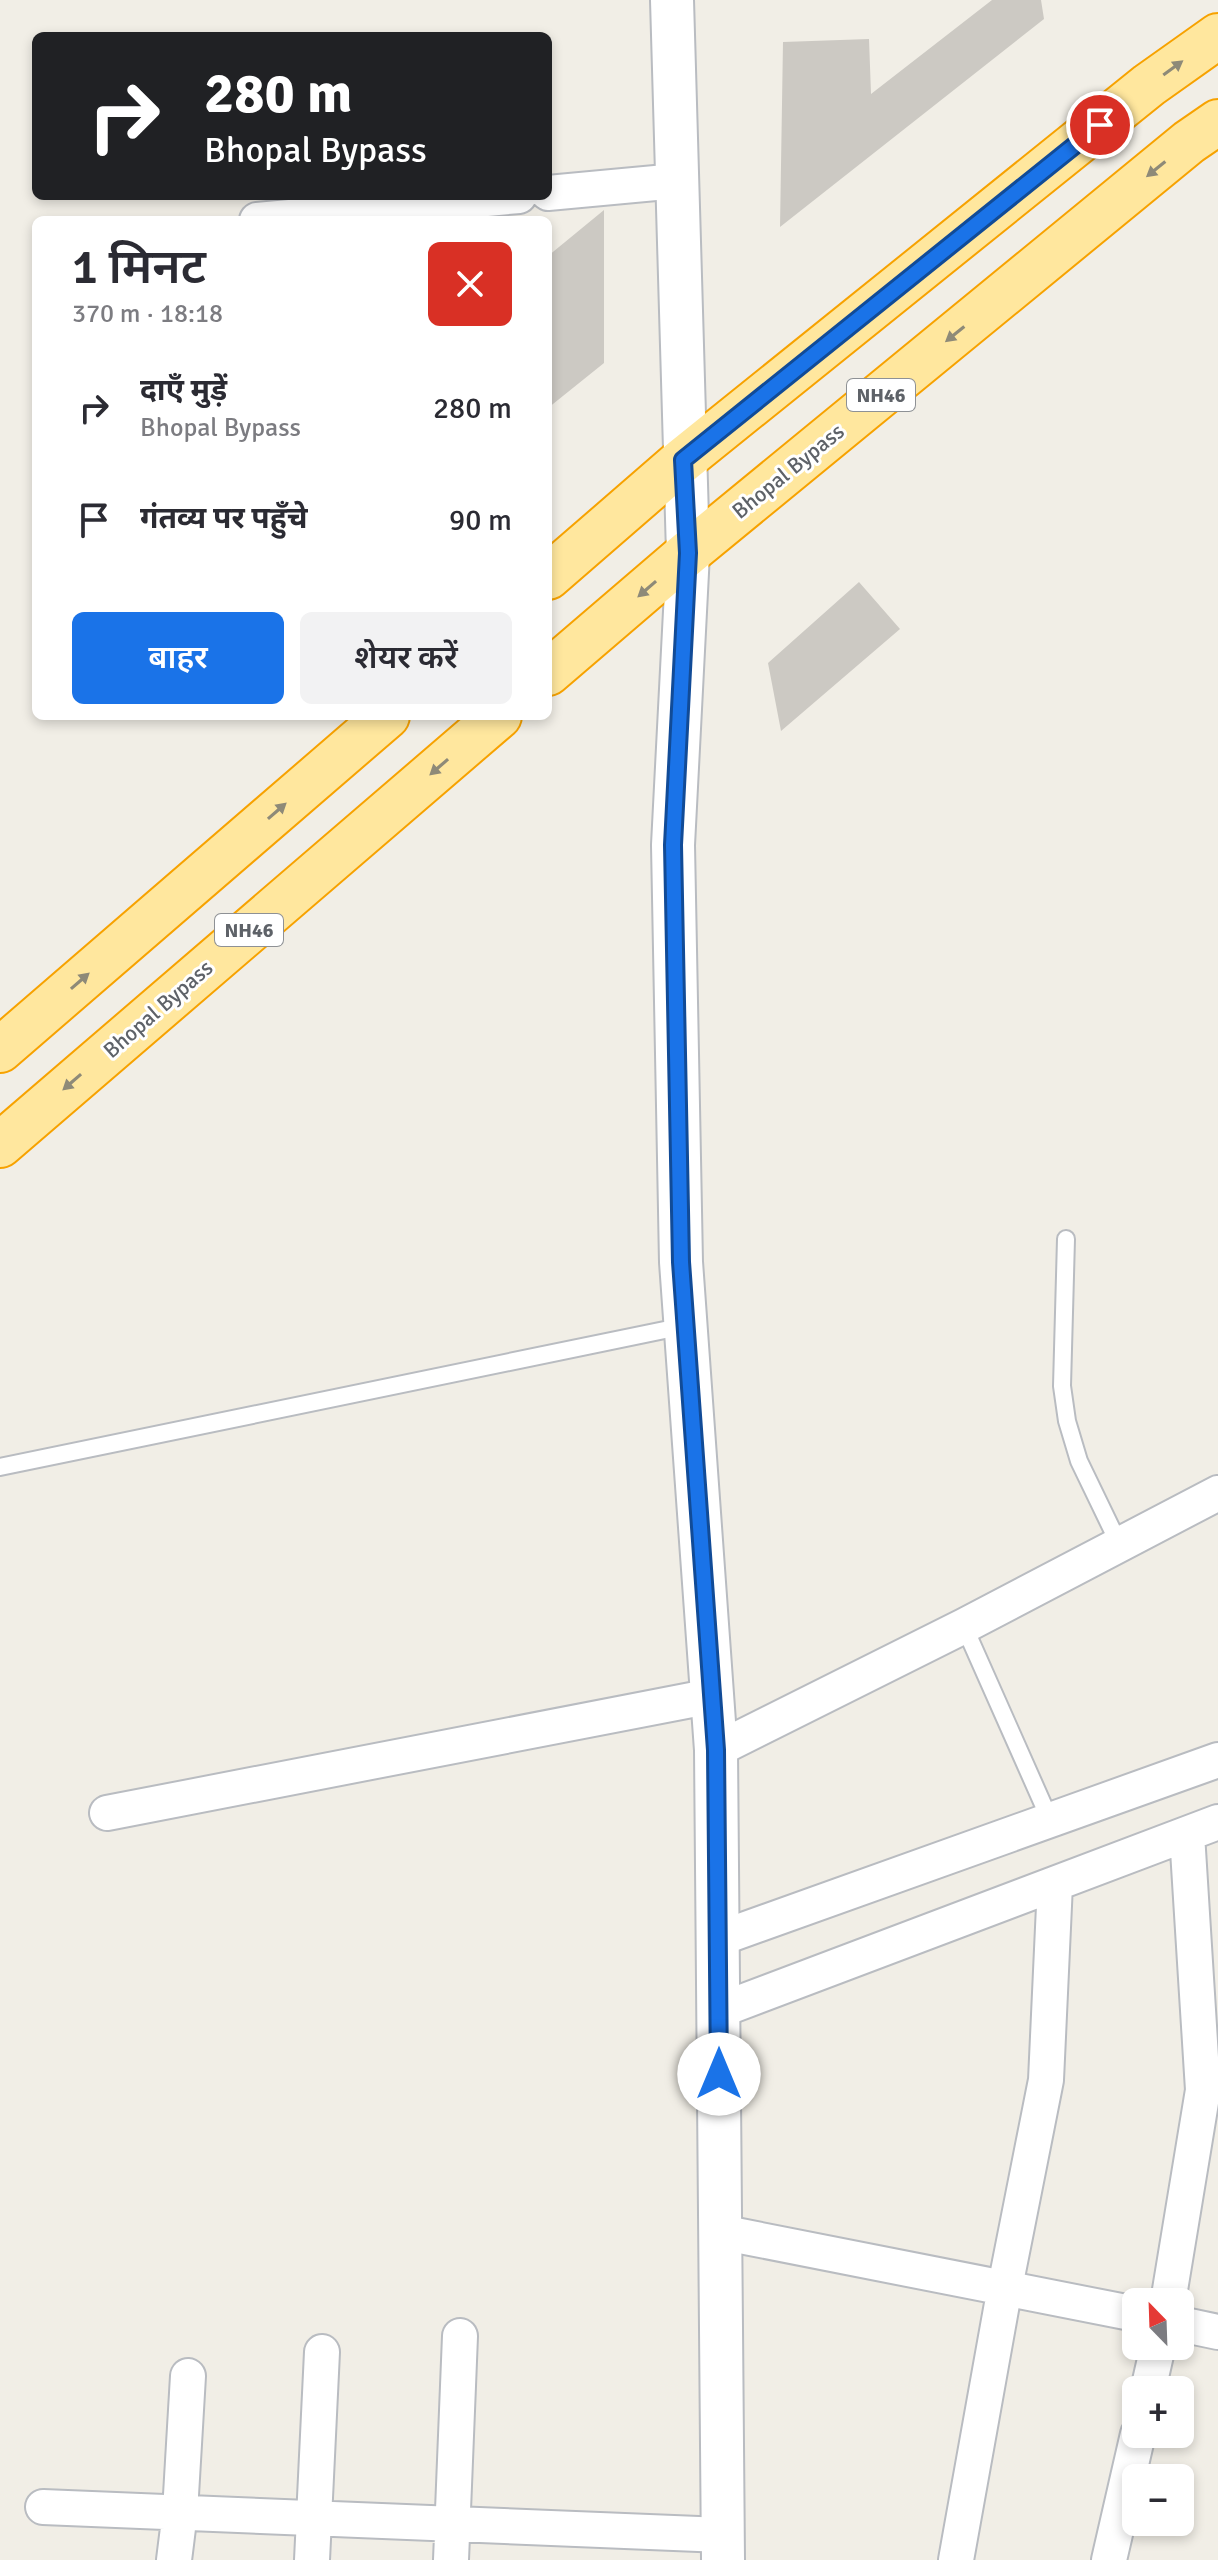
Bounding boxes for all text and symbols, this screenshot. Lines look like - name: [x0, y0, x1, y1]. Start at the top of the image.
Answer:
- text: 280 m: [204, 59, 352, 128]
- one-way arrow: [1162, 61, 1183, 77]
- icon: right: [72, 64, 176, 168]
- pin: [1066, 91, 1134, 159]
- icon: arrive: [1078, 103, 1122, 147]
- text: Bhopal Bypass: [204, 128, 427, 173]
- one-way arrow: [1146, 160, 1166, 177]
- text: 1 मिनट: [72, 238, 206, 297]
- button: close: [428, 242, 512, 326]
- text: 370 m · 18:18: [72, 298, 223, 330]
- one-way arrow: [945, 325, 965, 342]
- text: दाएँ मुड़ें: [140, 372, 227, 409]
- road number: NH46: [847, 379, 915, 411]
- icon: right: [72, 386, 116, 430]
- text: 280 m: [433, 390, 512, 427]
- text: Bhopal Bypass: [140, 412, 301, 444]
- street label: Bhopal Bypass: [727, 418, 849, 524]
- icon: arrive: [72, 498, 116, 542]
- text: गंतव्य पर पहुँचे: [140, 500, 307, 537]
- text: 90 m: [449, 502, 512, 539]
- one-way arrow: [637, 579, 656, 597]
- button: बाहर: [72, 612, 284, 704]
- button: शेयर करें: [300, 612, 512, 704]
- one-way arrow: [430, 758, 450, 775]
- one-way arrow: [267, 803, 287, 820]
- road number: NH46: [215, 914, 283, 946]
- street label: Bhopal Bypass: [98, 954, 218, 1064]
- one-way arrow: [71, 972, 90, 990]
- one-way arrow: [63, 1073, 82, 1091]
- position arrow: [677, 2032, 761, 2116]
- north arrow: [1122, 2288, 1194, 2360]
- map controls: [1122, 2288, 1194, 2536]
- button: +: [1122, 2376, 1194, 2448]
- button: −: [1122, 2464, 1194, 2536]

